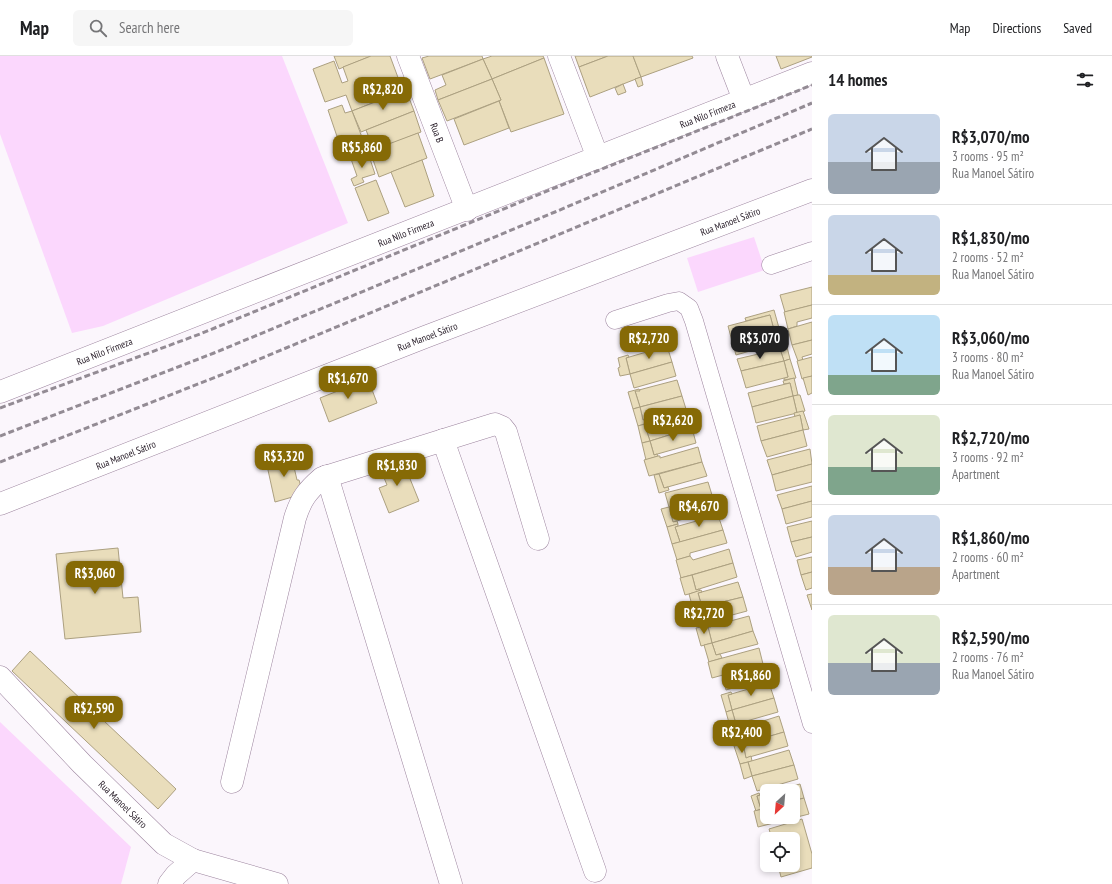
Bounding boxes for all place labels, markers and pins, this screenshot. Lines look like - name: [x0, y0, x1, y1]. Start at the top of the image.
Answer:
- pin: R$2,820: [346, 77, 420, 111]
- pin: R$5,860: [325, 135, 399, 169]
- pin: R$2,720: [612, 326, 686, 360]
- pin: R$3,070: [723, 326, 797, 360]
- pin: R$1,670: [311, 366, 385, 400]
- pin: R$2,620: [636, 408, 710, 442]
- pin: R$3,320: [247, 444, 321, 478]
- pin: R$1,830: [360, 453, 434, 487]
- pin: R$4,670: [662, 494, 736, 528]
- pin: R$3,060: [58, 561, 132, 595]
- pin: R$2,720: [667, 601, 741, 635]
- pin: R$1,860: [714, 663, 788, 697]
- pin: R$2,590: [57, 696, 131, 730]
- pin: R$2,400: [705, 720, 779, 754]

